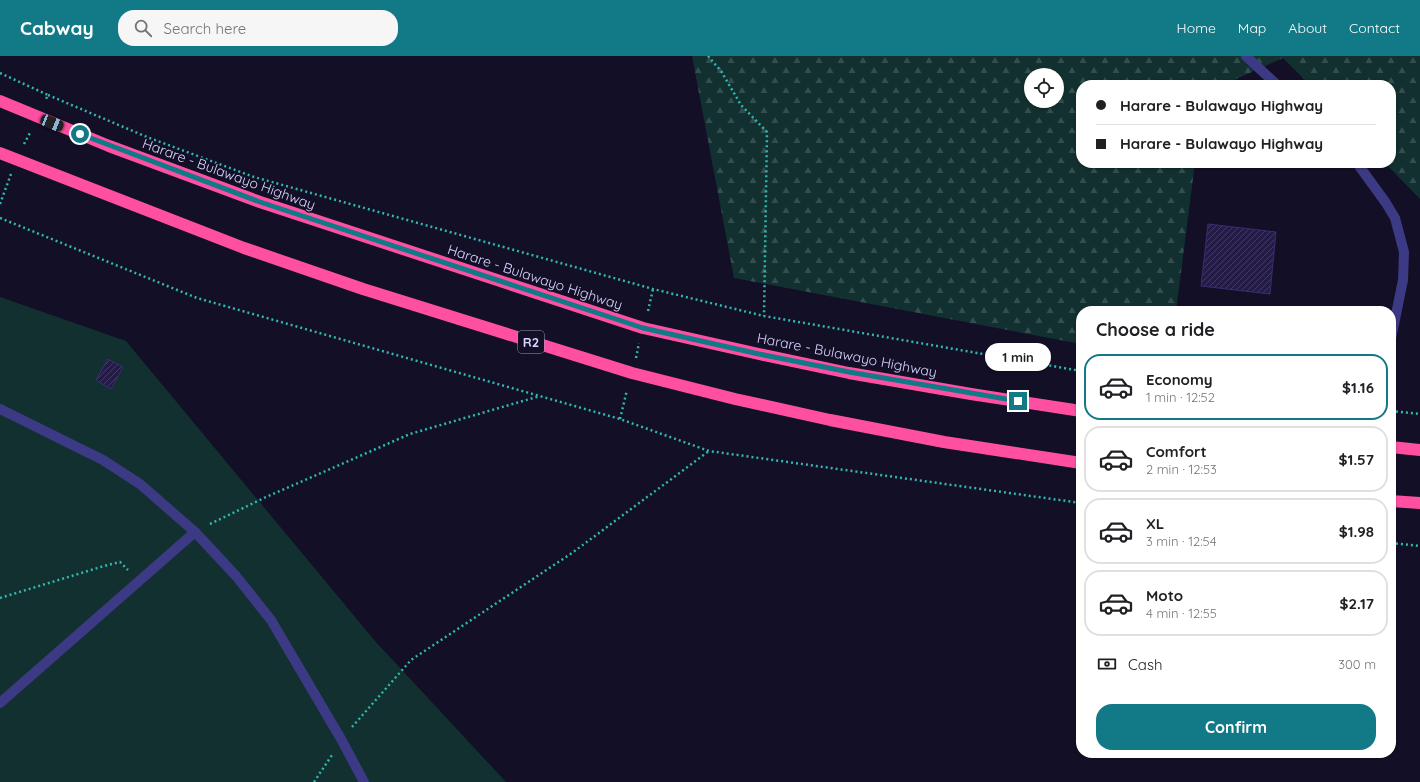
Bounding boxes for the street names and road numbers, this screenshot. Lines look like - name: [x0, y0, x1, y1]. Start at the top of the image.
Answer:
- street label: Harare - Bulawayo Highway: [140, 134, 318, 214]
- street label: Harare - Bulawayo Highway: [445, 240, 625, 314]
- street label: Harare - Bulawayo Highway: [755, 329, 939, 381]
- road number: R2: [518, 331, 544, 353]

